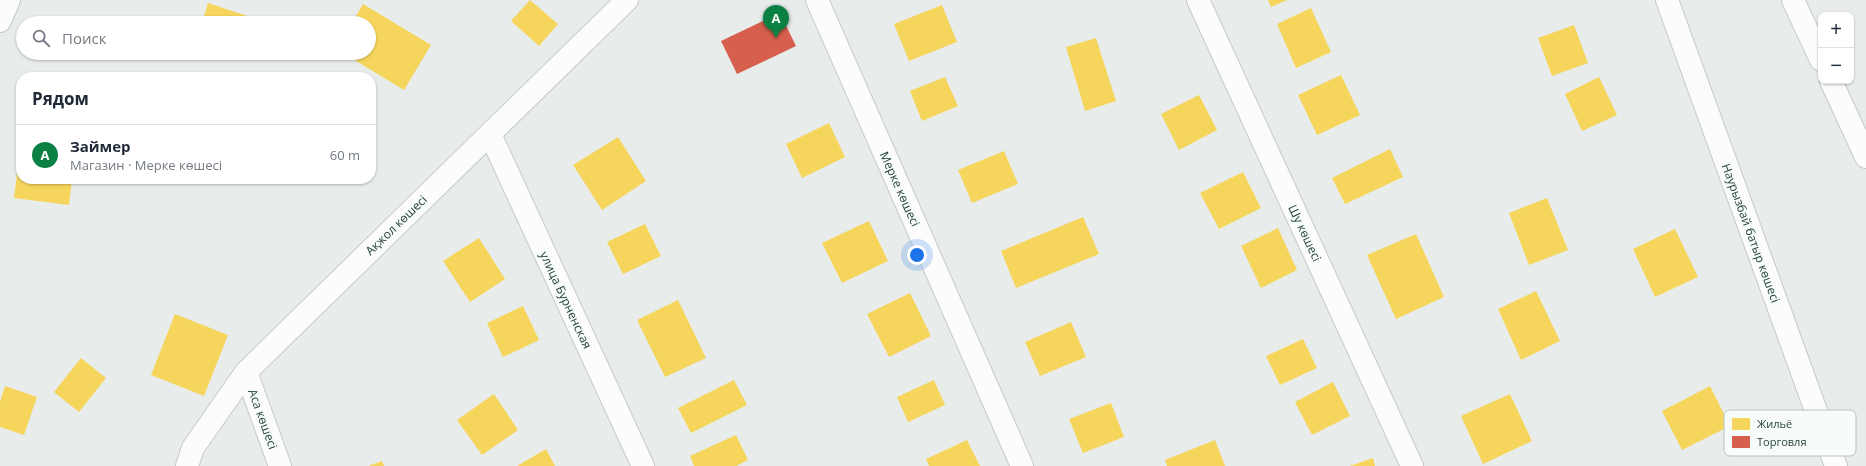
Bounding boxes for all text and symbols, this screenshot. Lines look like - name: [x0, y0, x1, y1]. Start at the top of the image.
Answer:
- pin: A: [763, 5, 789, 38]
- map controls: [1818, 12, 1854, 84]
- button: +: [1818, 12, 1854, 48]
- search box: [16, 16, 376, 60]
- icon: search: [30, 27, 52, 49]
- text: Поиск: [62, 28, 106, 48]
- button: −: [1818, 48, 1854, 84]
- text: Рядом: [32, 87, 89, 110]
- text: Займер: [70, 136, 131, 156]
- text: A: [41, 146, 49, 164]
- text: 60 m: [330, 146, 360, 164]
- street label: Мерке көшесі: [876, 149, 924, 229]
- text: Магазин · Мерке көшесі: [70, 156, 222, 174]
- street label: Наурызбай батыр көшесі: [1718, 161, 1784, 305]
- street label: Ақжол көшесі: [361, 191, 431, 259]
- street label: Шу көшесі: [1284, 202, 1326, 264]
- your location: [907, 245, 927, 265]
- street label: улица Бурненская: [536, 249, 596, 351]
- street label: Аса көшесі: [244, 387, 282, 451]
- legend: [1724, 410, 1856, 456]
- text: Жильё: [1757, 416, 1792, 431]
- text: Торговля: [1757, 434, 1806, 449]

